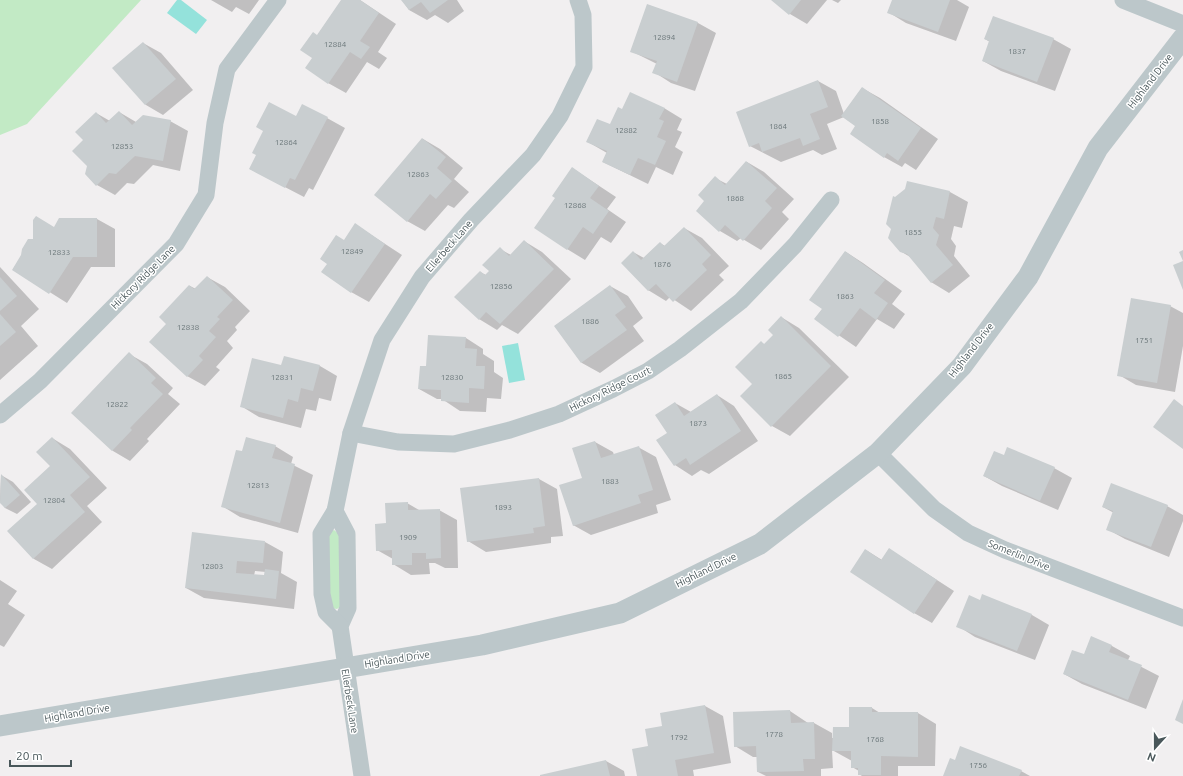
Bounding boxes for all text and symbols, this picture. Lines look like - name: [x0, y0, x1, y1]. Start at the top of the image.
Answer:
- house number: 12894: [653, 33, 676, 42]
- house number: 12884: [324, 40, 347, 49]
- house number: 1837: [1008, 47, 1026, 56]
- street label: Highland Drive: [1125, 52, 1175, 110]
- house number: 1858: [871, 117, 890, 126]
- house number: 1864: [769, 122, 788, 131]
- house number: 12882: [615, 126, 637, 135]
- house number: 12864: [275, 138, 298, 147]
- house number: 12853: [111, 142, 133, 151]
- house number: 12863: [407, 170, 429, 179]
- house number: 1868: [726, 194, 745, 203]
- house number: 12868: [564, 201, 587, 210]
- street label: Ellerbeck Lane: [424, 218, 474, 274]
- house number: 1855: [904, 228, 922, 237]
- street label: Hickory Ridge Lane: [109, 243, 177, 311]
- house number: 12849: [341, 247, 363, 256]
- house number: 12833: [48, 248, 70, 257]
- house number: 1876: [653, 260, 672, 269]
- house number: 12856: [490, 282, 513, 291]
- house number: 1863: [836, 292, 854, 301]
- house number: 1886: [581, 317, 600, 326]
- street label: Highland Drive: [946, 321, 996, 379]
- house number: 12838: [177, 323, 200, 332]
- house number: 1751: [1135, 336, 1153, 345]
- street label: Hickory Ridge Court: [567, 364, 653, 414]
- house number: 1865: [774, 372, 792, 381]
- house number: 12831: [271, 373, 293, 382]
- house number: 12830: [441, 373, 464, 382]
- house number: 12822: [106, 400, 128, 409]
- house number: 1873: [689, 419, 707, 428]
- house number: 1883: [601, 477, 619, 486]
- house number: 12813: [247, 481, 269, 490]
- house number: 12804: [43, 496, 66, 505]
- house number: 1893: [494, 503, 512, 512]
- house number: 1909: [399, 533, 417, 542]
- street label: Somerlin Drive: [986, 538, 1052, 572]
- street label: Highland Drive: [674, 551, 738, 589]
- house number: 12803: [201, 562, 223, 571]
- street label: Highland Drive: [363, 648, 431, 670]
- street label: Ellerbeck Lane: [339, 668, 361, 734]
- street label: Highland Drive: [43, 702, 111, 724]
- north arrow: [1135, 728, 1175, 768]
- house number: 1778: [765, 730, 784, 739]
- house number: 1792: [670, 733, 688, 742]
- house number: 1768: [866, 735, 885, 744]
- scale bar: [10, 742, 71, 768]
- text: 20 m: [16, 749, 43, 762]
- text: N: [1145, 750, 1157, 764]
- house number: 1756: [969, 761, 988, 770]

